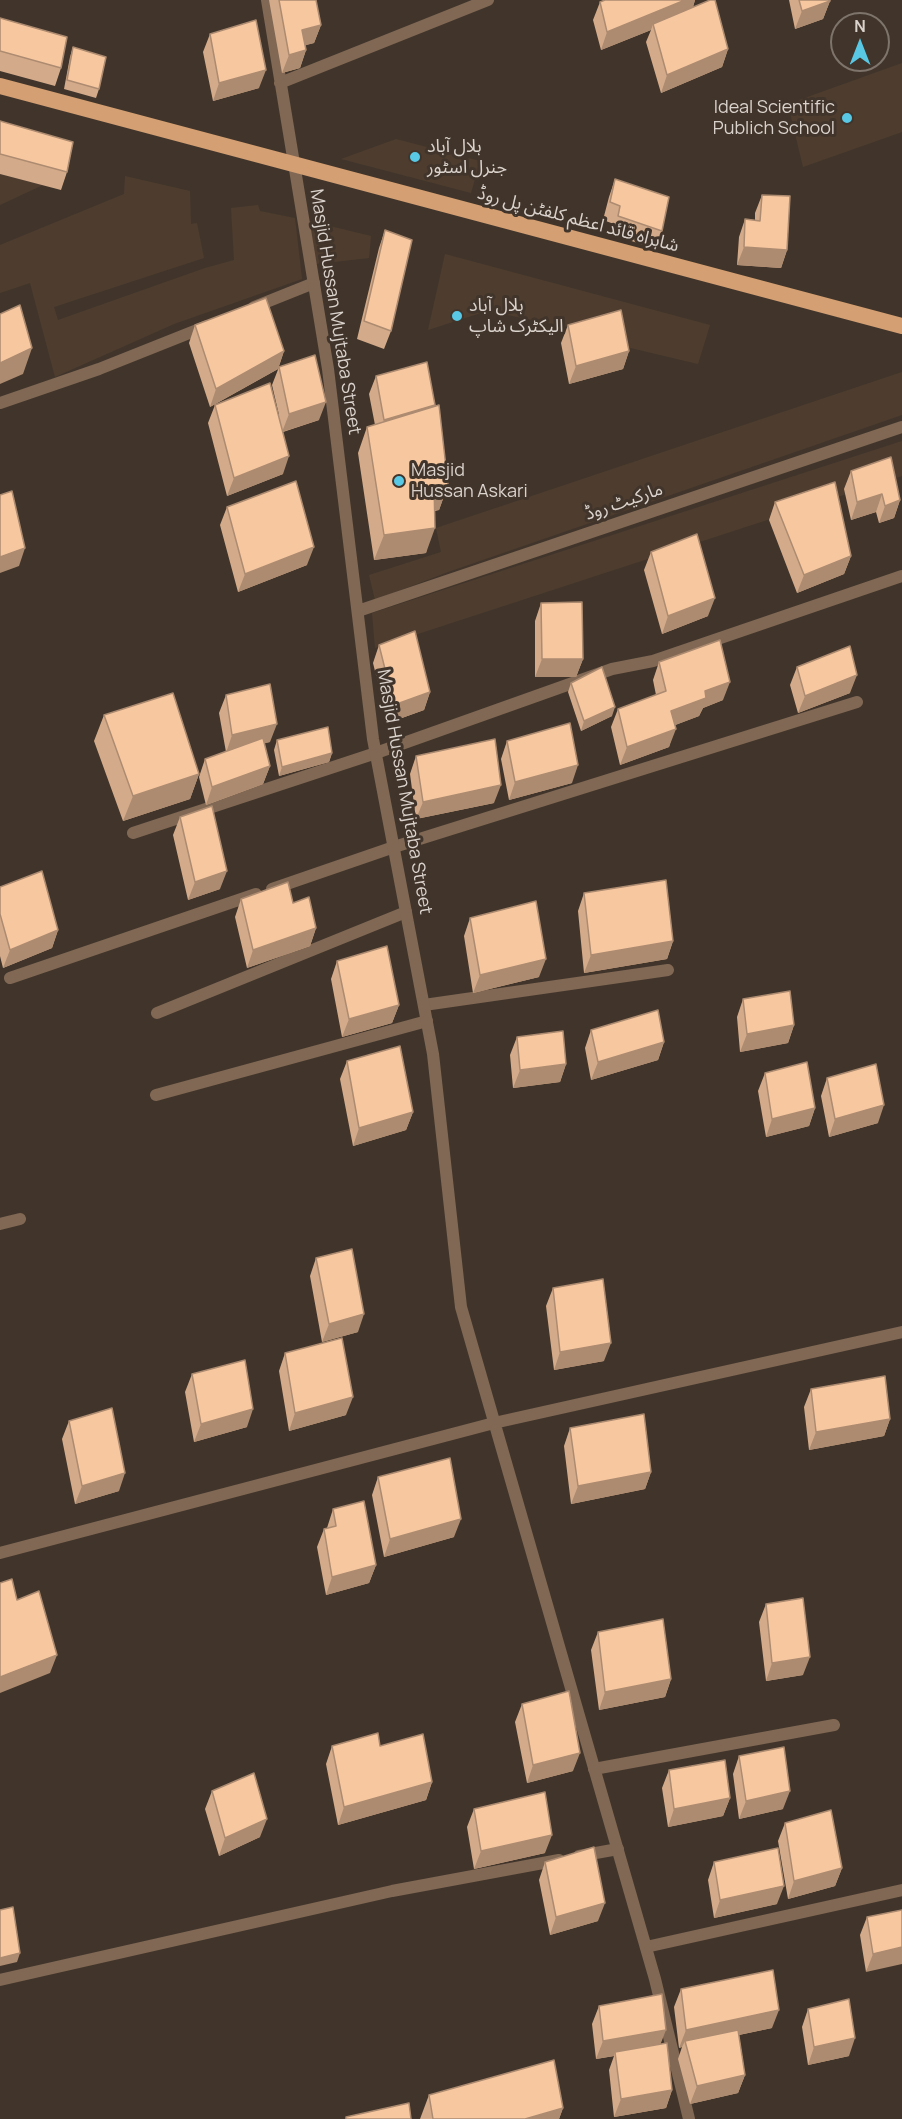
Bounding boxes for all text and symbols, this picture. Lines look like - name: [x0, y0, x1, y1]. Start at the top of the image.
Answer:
- north arrow: [830, 12, 890, 72]
- text: N: [854, 15, 866, 37]
- place label: Ideal Scientific Publich School: [713, 97, 835, 140]
- marker: Ideal Scientific Publich School: [840, 111, 854, 125]
- place label: ہلال آباد جنرل اسٹور: [427, 136, 507, 178]
- marker: ہلال آباد جنرل اسٹور: [408, 150, 422, 164]
- street label: شاہراہ قائد اعظم کلفٹن پل روڈ: [475, 183, 681, 257]
- street label: Masjid Hussan Mujtaba Street: [305, 188, 365, 436]
- place label: ہلال آباد الیکٹرک شاپ: [469, 295, 564, 338]
- marker: ہلال آباد الیکٹرک شاپ: [450, 309, 464, 323]
- place label: Masjid Hussan Askari: [411, 460, 528, 502]
- marker: Masjid Hussan Askari: [392, 474, 406, 488]
- street label: مارکیٹ روڈ: [582, 479, 666, 525]
- street label: Masjid Hussan Mujtaba Street: [372, 668, 436, 916]

